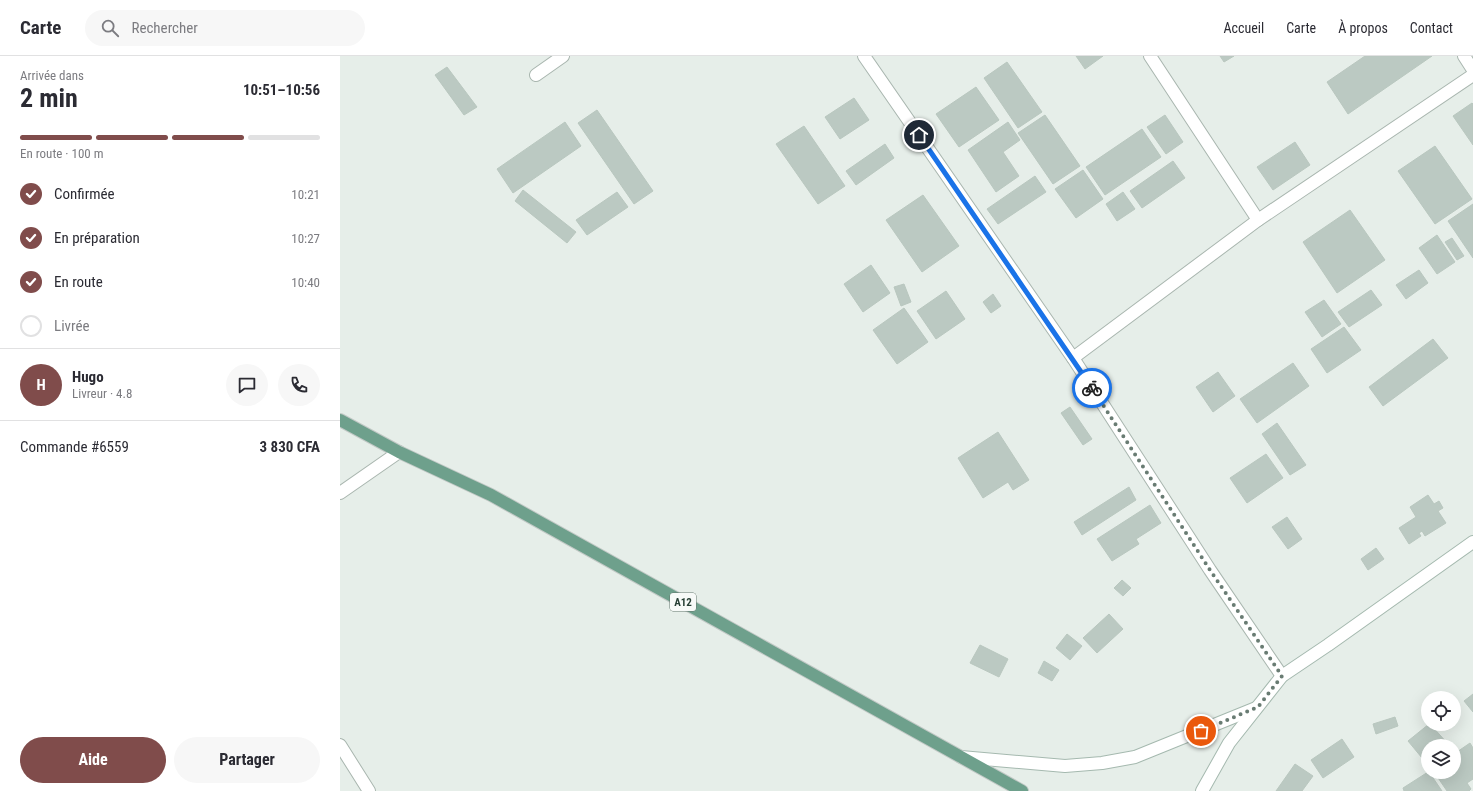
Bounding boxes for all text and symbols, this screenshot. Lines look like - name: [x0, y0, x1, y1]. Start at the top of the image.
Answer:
- search box: [85, 10, 365, 46]
- text: Carte: [20, 16, 61, 39]
- icon: search: [99, 17, 121, 39]
- text: Rechercher: [131, 19, 198, 37]
- text: Accueil: [1223, 20, 1264, 36]
- text: Carte: [1286, 20, 1316, 36]
- text: À propos: [1338, 20, 1388, 36]
- text: Contact: [1410, 20, 1453, 36]
- text: Arrivée dans: [20, 68, 84, 83]
- text: 10:51–10:56: [243, 81, 320, 99]
- text: 2 min: [20, 83, 78, 113]
- pin: [902, 118, 936, 152]
- icon: home: [908, 124, 930, 146]
- text: En route · 100 m: [20, 146, 103, 161]
- icon: check: [20, 183, 42, 205]
- text: Confirmée: [54, 185, 115, 203]
- text: 10:21: [291, 187, 320, 202]
- icon: check: [20, 227, 42, 249]
- text: En préparation: [54, 229, 140, 247]
- text: 10:27: [291, 231, 320, 246]
- icon: check: [20, 271, 42, 293]
- text: En route: [54, 273, 103, 291]
- text: 10:40: [291, 275, 320, 290]
- text: Livrée: [54, 317, 90, 335]
- button: chat: [226, 364, 268, 406]
- button: phone: [278, 364, 320, 406]
- text: Hugo: [72, 368, 104, 386]
- courier: [1072, 368, 1112, 408]
- text: H: [36, 376, 46, 394]
- icon: bike: [1081, 377, 1103, 399]
- text: Livreur · 4.8: [72, 386, 132, 401]
- text: Commande #6559: [20, 438, 129, 456]
- text: 3 830 CFA: [260, 438, 320, 456]
- road number: A12: [670, 593, 696, 611]
- map controls: [1421, 691, 1461, 779]
- button: locate: [1421, 691, 1461, 731]
- pin: [1184, 714, 1218, 748]
- icon: bag: [1190, 720, 1212, 742]
- button: Aide: [20, 737, 166, 783]
- button: Partager: [174, 737, 320, 783]
- button: layers: [1421, 739, 1461, 779]

